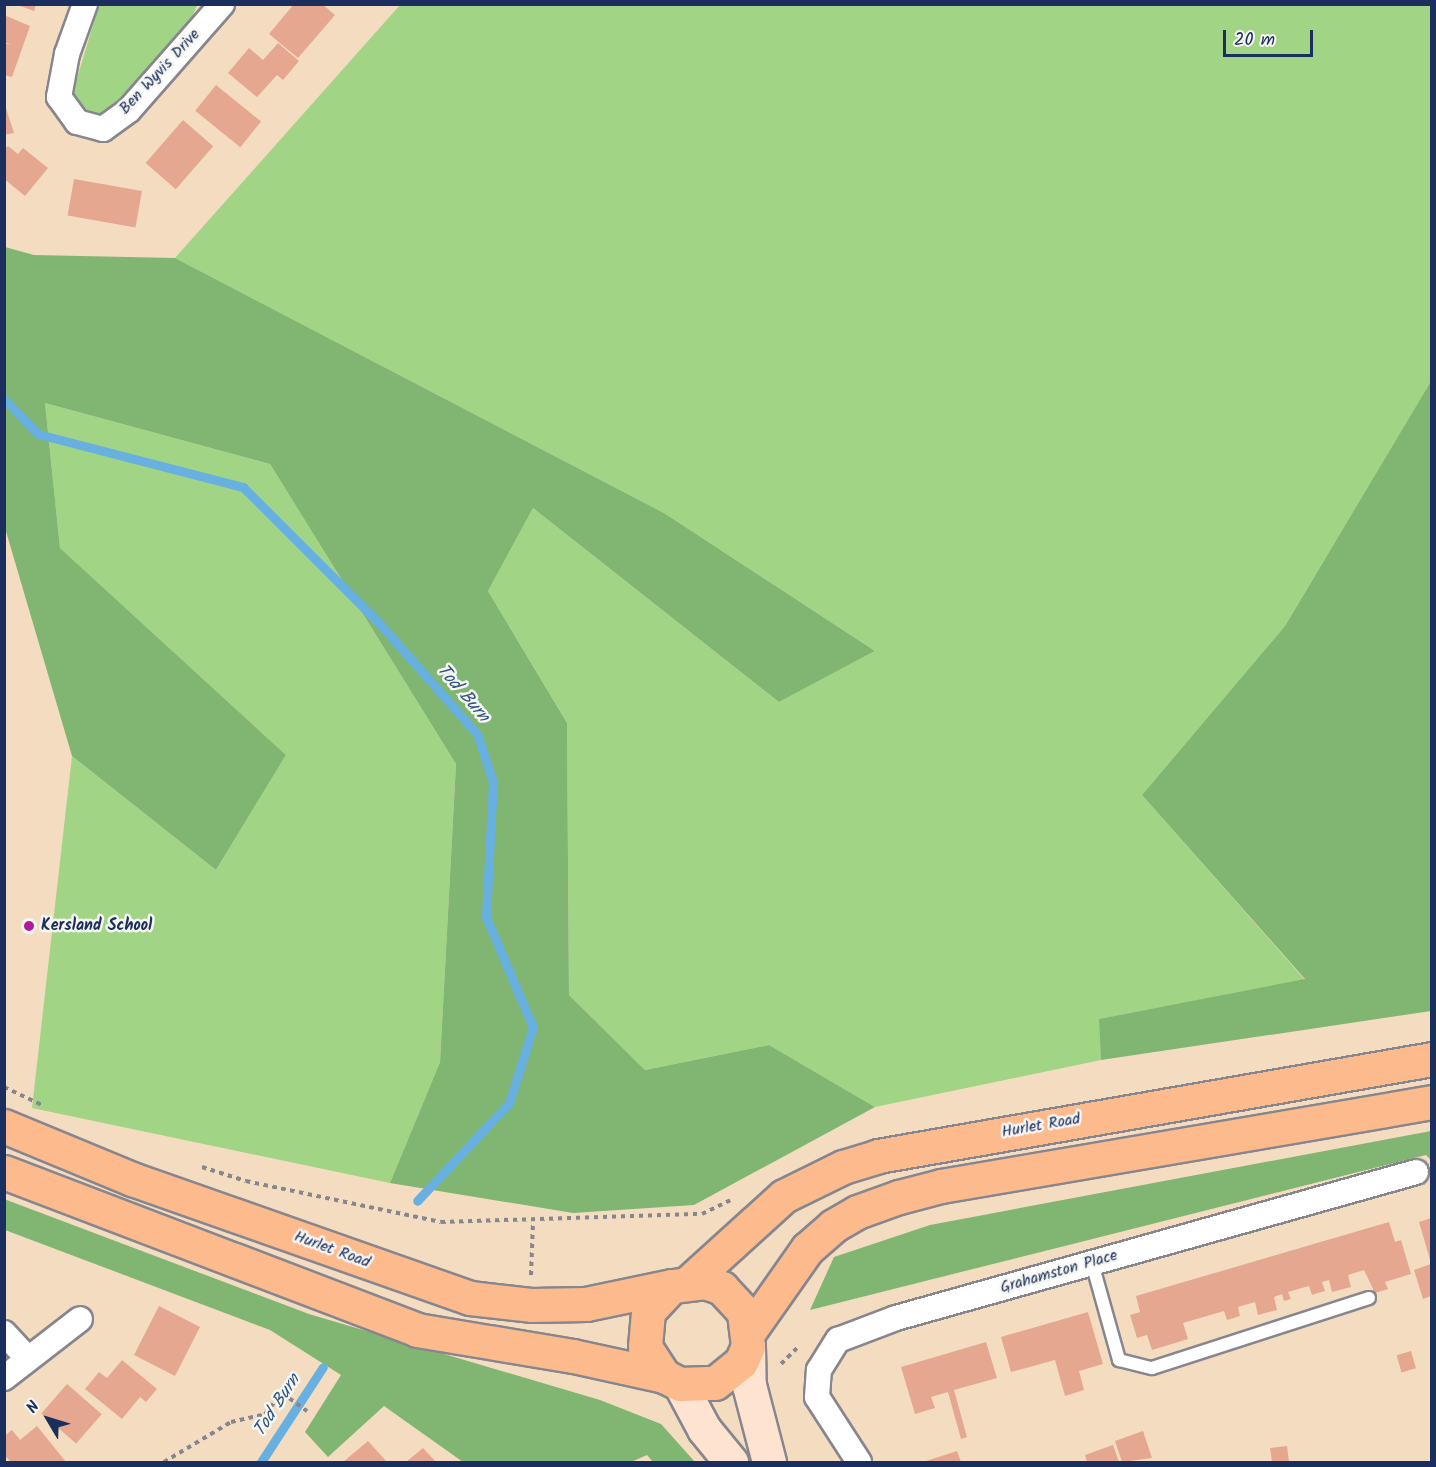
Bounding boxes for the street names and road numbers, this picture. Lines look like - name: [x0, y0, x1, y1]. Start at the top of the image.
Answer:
- street label: Ben Wyvis Drive: [116, 25, 204, 119]
- street label: Hurlet Road: [1000, 1110, 1082, 1142]
- street label: Hurlet Road: [291, 1227, 373, 1273]
- street label: Grahamston Place: [998, 1246, 1120, 1298]

